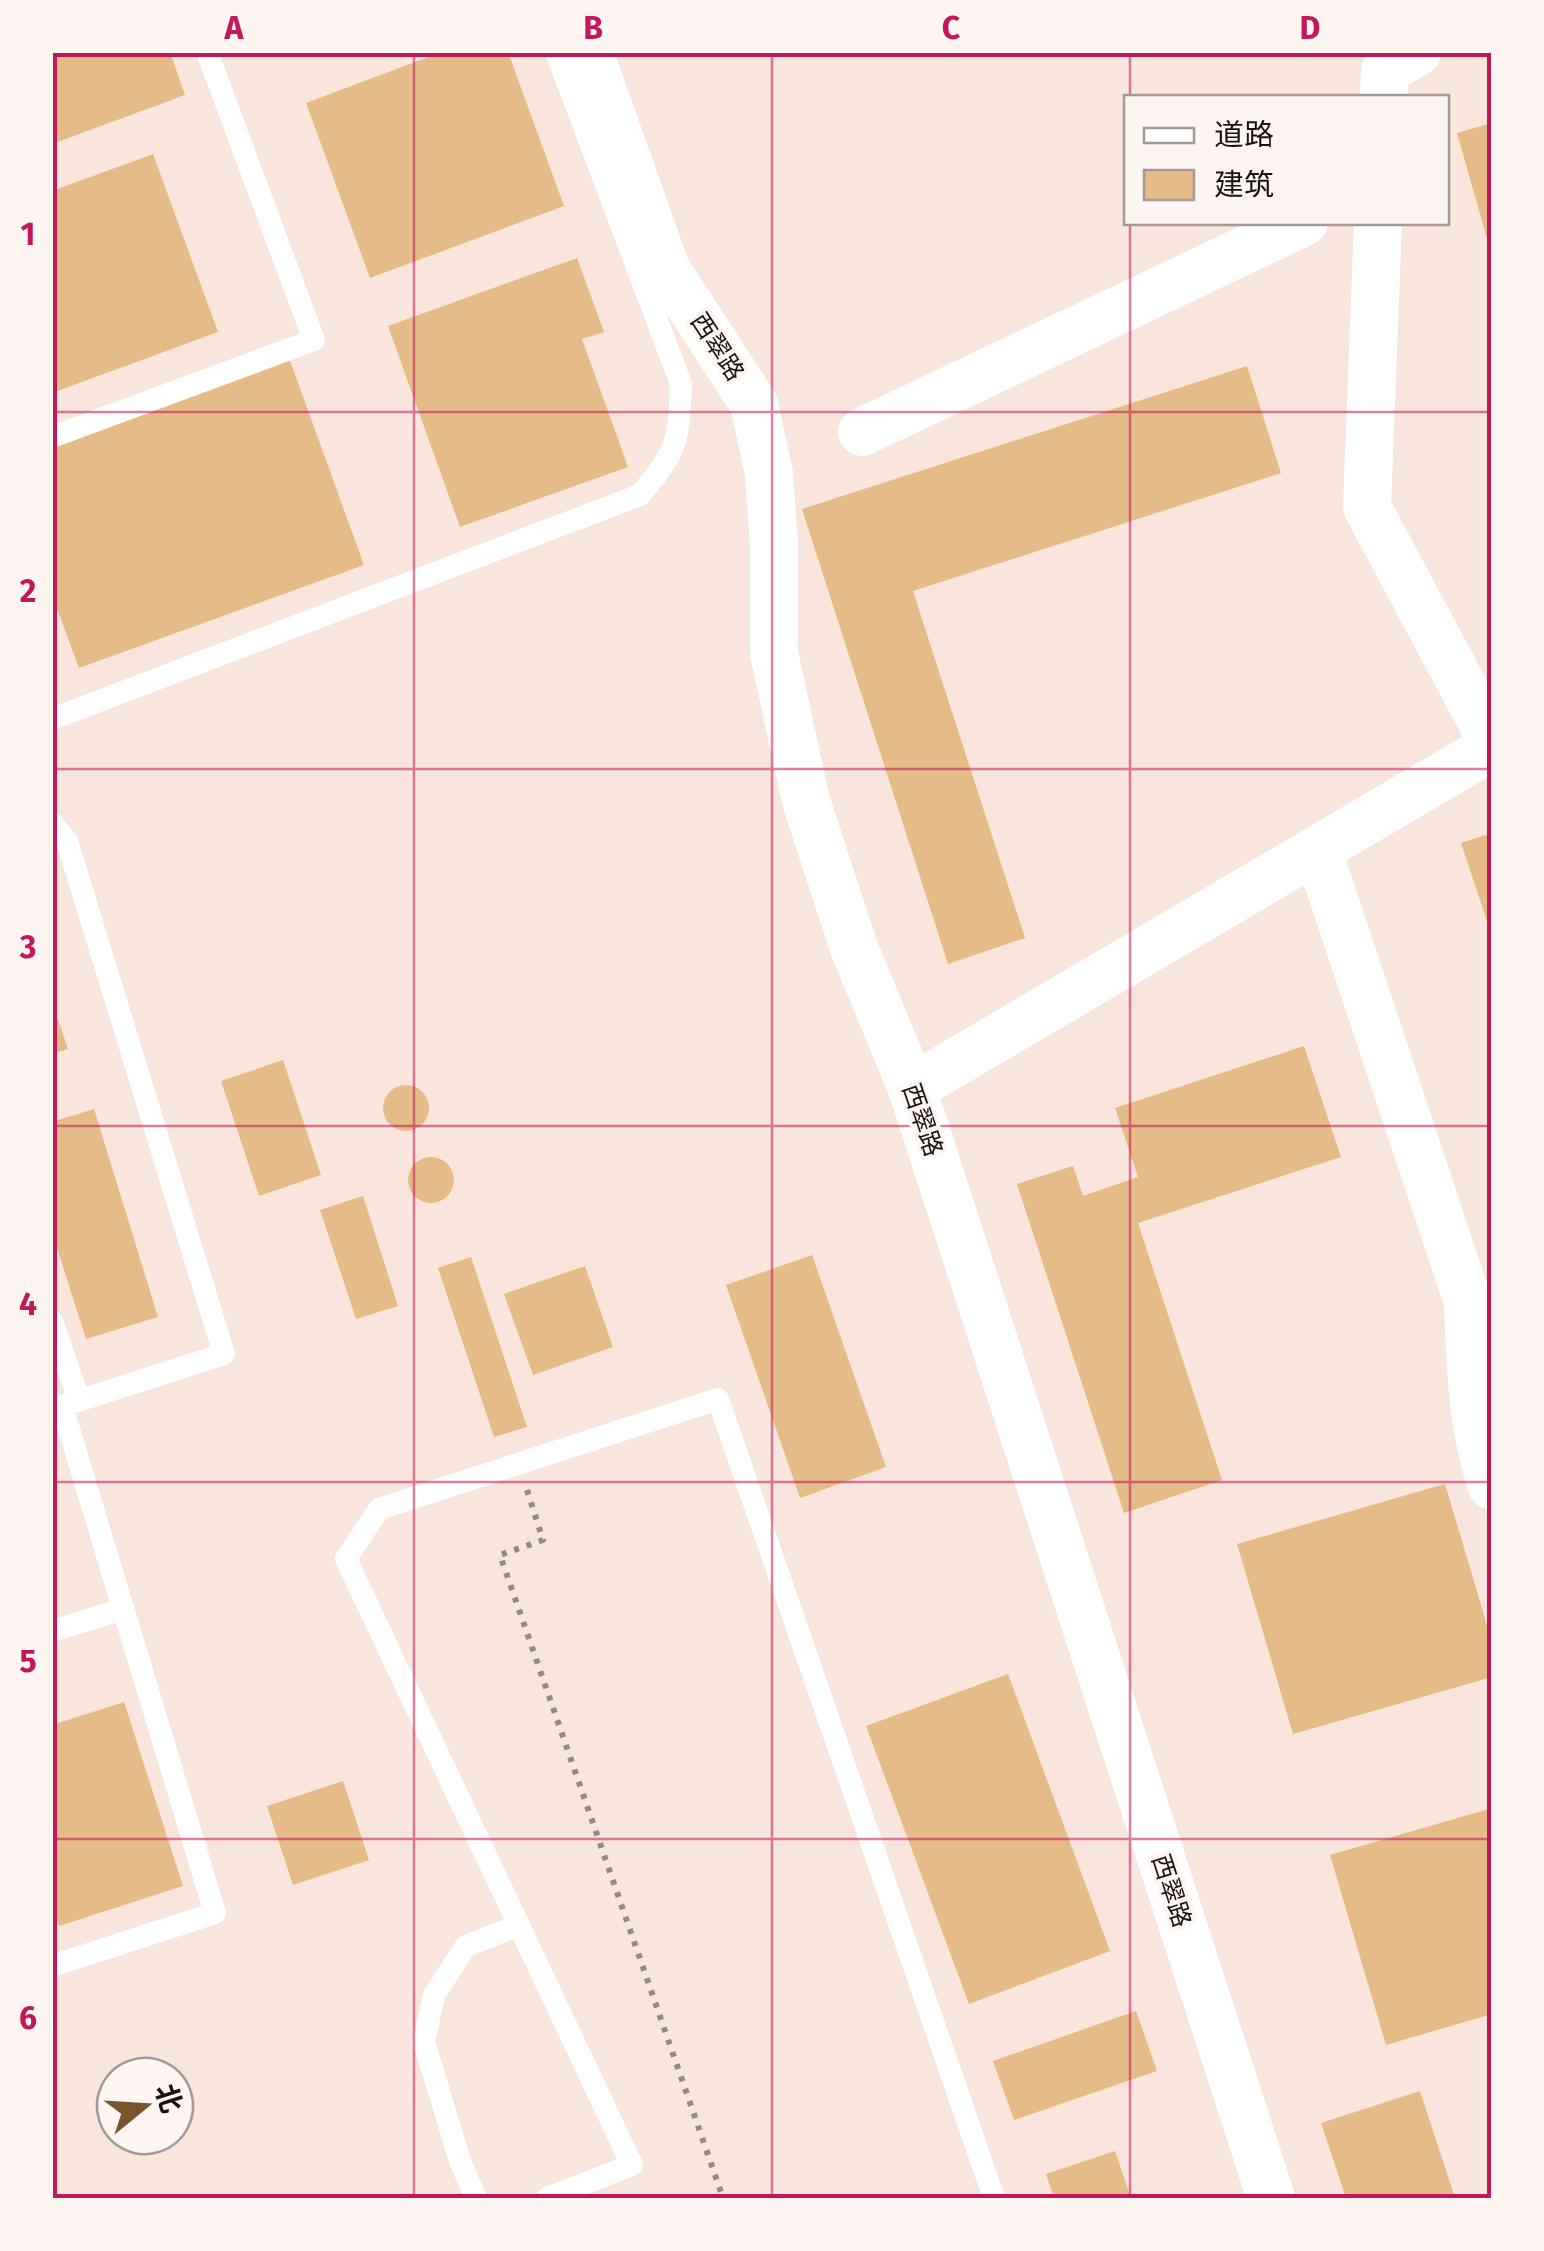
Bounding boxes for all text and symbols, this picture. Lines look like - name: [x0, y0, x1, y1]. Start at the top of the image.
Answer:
- text: A: [224, 9, 245, 47]
- text: B: [583, 9, 603, 47]
- text: C: [942, 9, 961, 47]
- text: D: [1300, 9, 1320, 47]
- legend: [1124, 95, 1449, 225]
- text: 道路: [1214, 117, 1274, 153]
- text: 建筑: [1214, 167, 1274, 203]
- text: 1: [21, 215, 35, 253]
- street label: 西翠路: [684, 307, 750, 387]
- text: 2: [20, 572, 36, 610]
- text: 3: [19, 928, 36, 966]
- street label: 西翠路: [896, 1080, 948, 1160]
- text: 4: [19, 1285, 37, 1323]
- text: 5: [19, 1642, 37, 1680]
- street label: 西翠路: [1145, 1851, 1197, 1931]
- text: 6: [19, 1999, 37, 2037]
- north arrow: [95, 2056, 195, 2156]
- text: 北: [148, 2080, 188, 2117]

